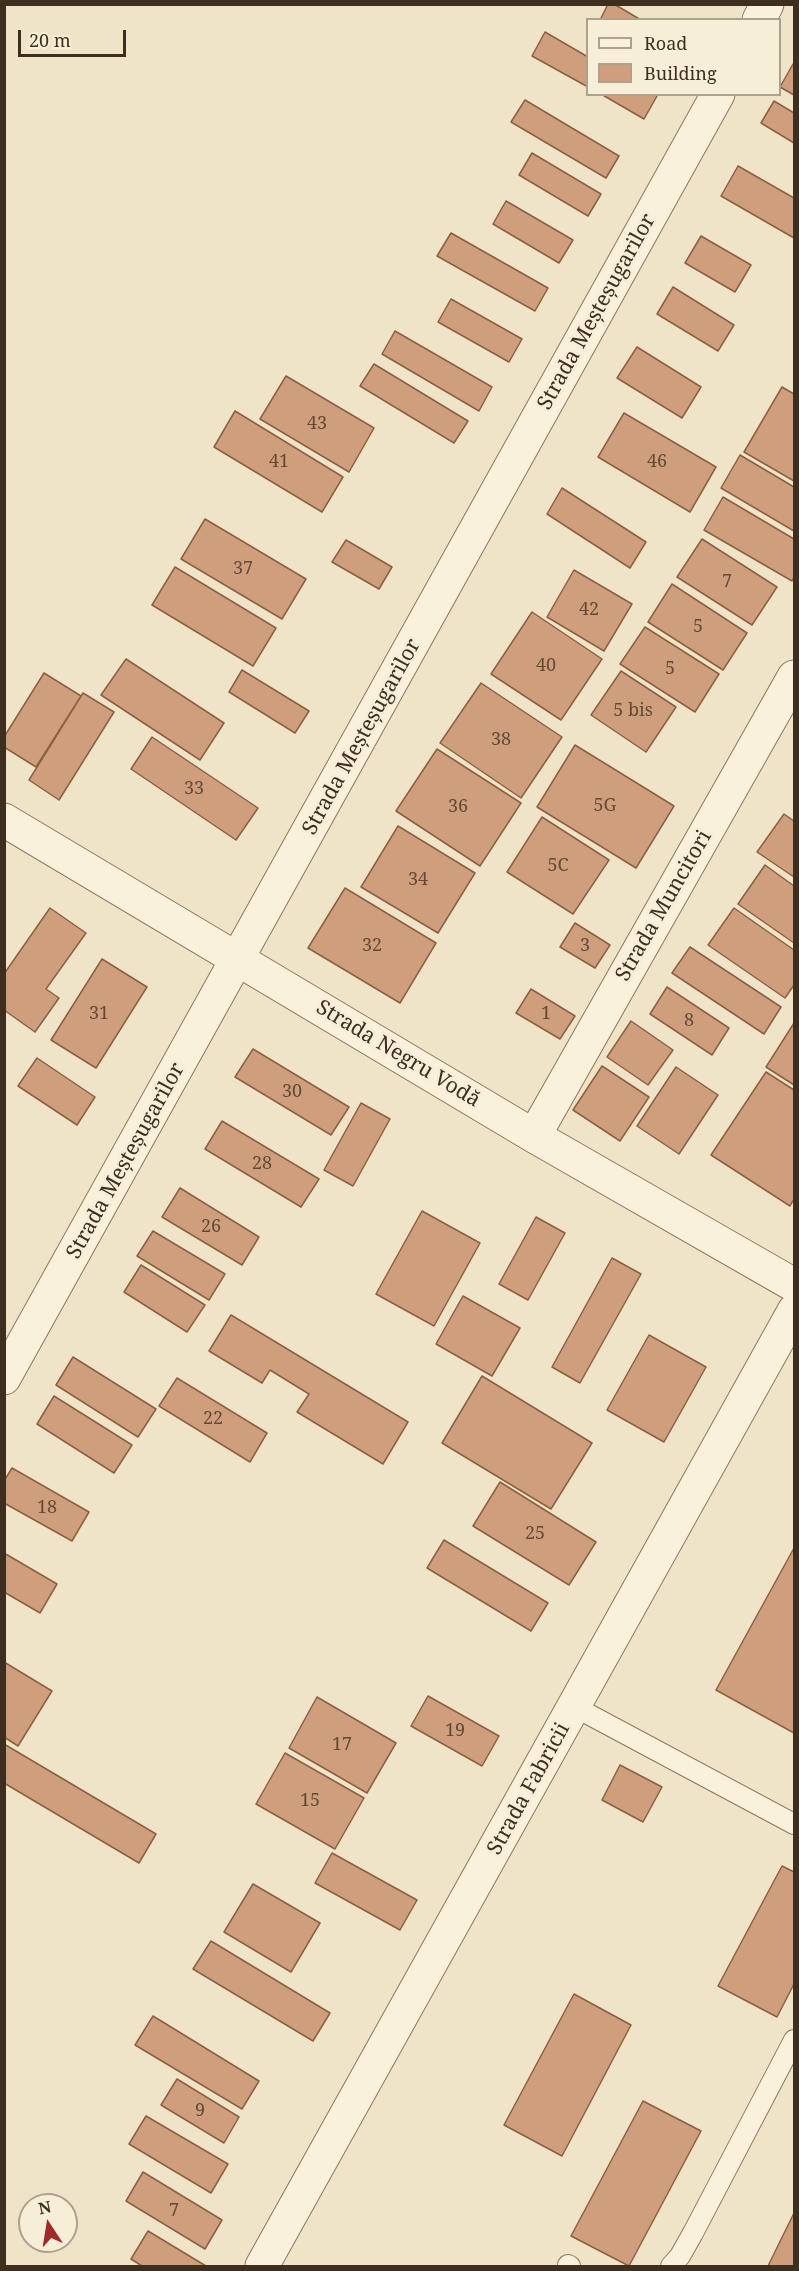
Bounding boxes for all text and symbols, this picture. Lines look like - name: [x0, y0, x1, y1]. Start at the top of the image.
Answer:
- scale bar: [21, 18, 129, 56]
- legend: [586, 18, 781, 96]
- text: 20 m: [29, 28, 71, 52]
- text: Road: [644, 31, 687, 55]
- text: Building: [644, 61, 717, 85]
- street label: Strada Meșteșugarilor: [533, 210, 661, 414]
- house number: 43: [307, 413, 327, 435]
- house number: 41: [269, 451, 289, 473]
- house number: 46: [647, 451, 667, 473]
- house number: 37: [233, 558, 253, 580]
- house number: 7: [722, 571, 732, 593]
- house number: 42: [579, 599, 599, 621]
- house number: 5: [693, 616, 703, 638]
- street label: Strada Meșteșugarilor: [298, 635, 426, 839]
- house number: 40: [536, 655, 556, 677]
- house number: 5: [665, 658, 675, 680]
- house number: 5 bis: [613, 700, 653, 722]
- house number: 38: [491, 729, 511, 751]
- house number: 33: [184, 778, 204, 800]
- house number: 5G: [594, 795, 616, 817]
- house number: 36: [448, 796, 468, 818]
- street label: Strada Muncitori: [611, 826, 717, 986]
- house number: 5C: [547, 855, 569, 877]
- house number: 34: [408, 869, 428, 891]
- house number: 32: [362, 935, 382, 957]
- house number: 3: [580, 935, 590, 957]
- street label: Strada Negru Vodă: [311, 995, 485, 1113]
- house number: 31: [89, 1003, 109, 1025]
- house number: 1: [541, 1003, 551, 1025]
- house number: 8: [684, 1010, 694, 1032]
- street label: Strada Meșteșugarilor: [62, 1059, 190, 1263]
- house number: 30: [282, 1081, 302, 1103]
- house number: 28: [252, 1153, 272, 1175]
- house number: 26: [201, 1216, 221, 1238]
- house number: 22: [203, 1408, 223, 1430]
- house number: 18: [37, 1497, 57, 1519]
- house number: 25: [525, 1523, 545, 1545]
- street label: Strada Fabricii: [482, 1719, 576, 1859]
- house number: 19: [445, 1720, 465, 1742]
- house number: 17: [332, 1734, 352, 1756]
- house number: 15: [300, 1790, 320, 1812]
- house number: 9: [195, 2100, 205, 2122]
- north arrow: [18, 2193, 78, 2253]
- text: N: [36, 2195, 53, 2219]
- house number: 7: [169, 2200, 179, 2222]

